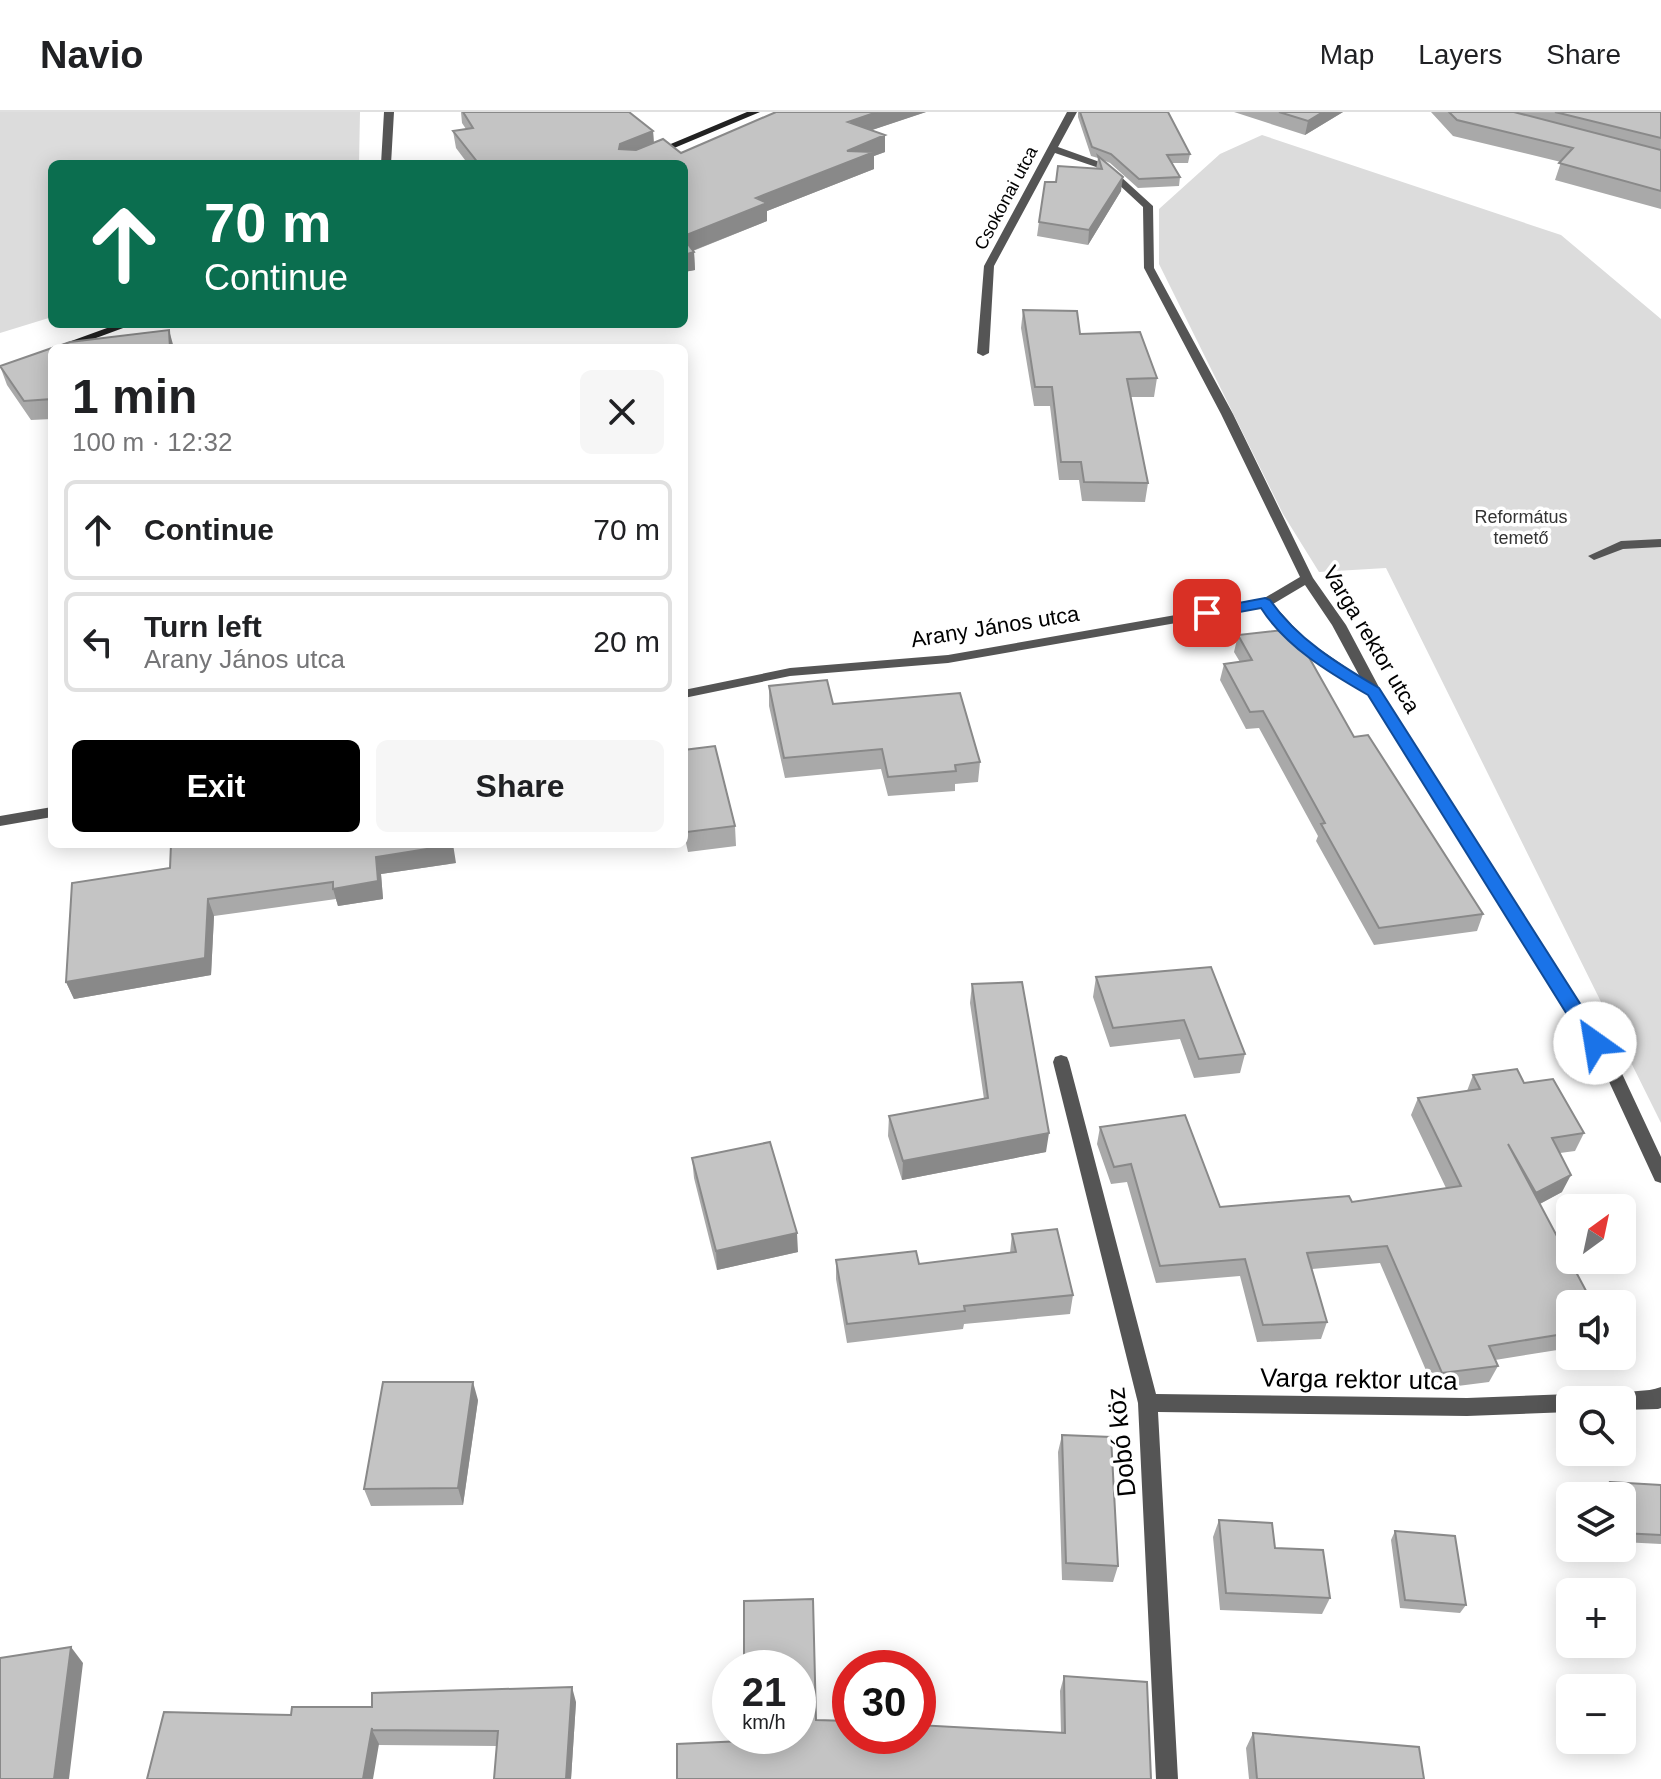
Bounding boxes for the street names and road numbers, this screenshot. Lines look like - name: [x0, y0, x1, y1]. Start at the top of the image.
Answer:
- street label: Csokonai utca: [970, 142, 1042, 253]
- street label: Varga rektor utca: [1318, 561, 1426, 718]
- street label: Arany János utca: [909, 601, 1082, 652]
- street label: Varga rektor utca: [1260, 1362, 1459, 1396]
- street label: Dobó köz: [1100, 1386, 1142, 1498]

